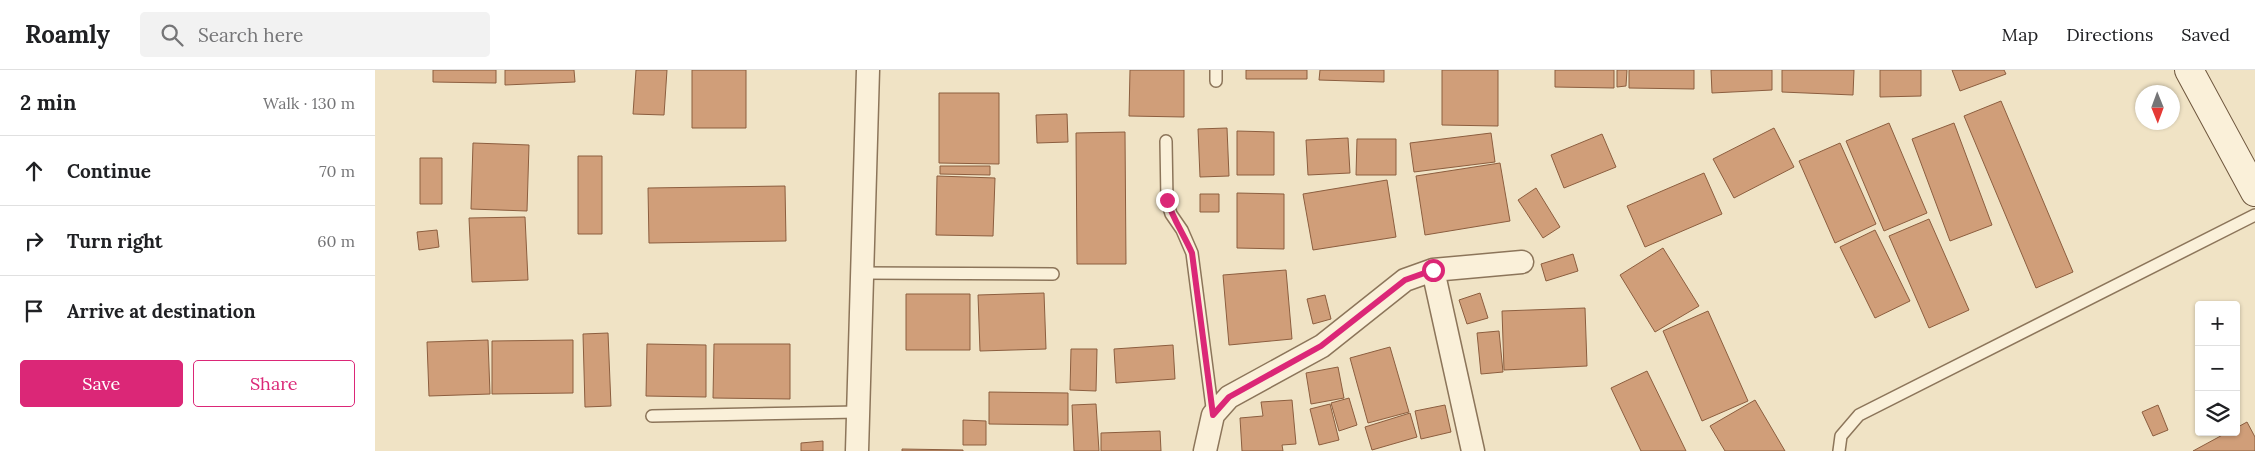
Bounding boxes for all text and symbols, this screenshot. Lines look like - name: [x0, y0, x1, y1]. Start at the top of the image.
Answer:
- search box: [140, 12, 490, 57]
- text: Roamly: [25, 19, 110, 50]
- icon: search: [158, 21, 186, 49]
- text: Search here: [198, 23, 303, 47]
- text: Map: [2002, 23, 2038, 46]
- text: Directions: [2066, 23, 2153, 46]
- text: Saved: [2181, 23, 2230, 46]
- north arrow: [2135, 85, 2180, 130]
- text: 2 min: [20, 89, 76, 116]
- text: Walk · 130 m: [263, 93, 355, 113]
- icon: ahead: [20, 157, 48, 185]
- text: Continue: [67, 159, 151, 183]
- text: 70 m: [319, 161, 355, 181]
- route end: [1156, 189, 1179, 212]
- icon: right: [20, 227, 48, 255]
- text: Turn right: [67, 229, 163, 253]
- text: 60 m: [317, 231, 355, 251]
- route start: [1422, 259, 1445, 282]
- icon: arrive: [20, 297, 48, 325]
- text: Arrive at destination: [67, 299, 256, 323]
- map controls: [2195, 301, 2240, 436]
- button: +: [2195, 301, 2240, 346]
- button: −: [2195, 346, 2240, 391]
- button: Save: [20, 360, 183, 407]
- button: Share: [193, 360, 355, 407]
- button: layers: [2195, 391, 2240, 436]

